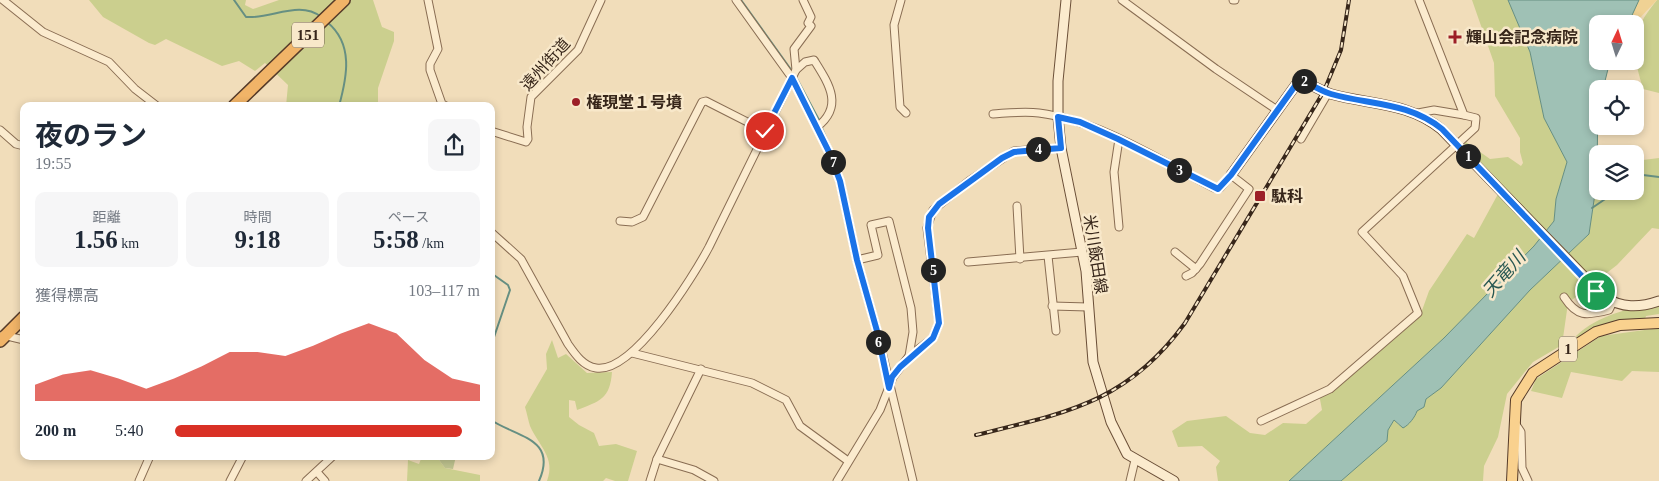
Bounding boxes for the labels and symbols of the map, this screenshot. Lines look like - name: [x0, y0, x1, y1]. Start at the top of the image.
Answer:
- north arrow: [1589, 15, 1644, 70]
- road number: 151: [292, 22, 324, 48]
- place label: 輝山会記念病院: [1466, 29, 1578, 46]
- marker: 輝山会記念病院: [1448, 30, 1462, 44]
- street label: 遠州街道: [518, 35, 573, 94]
- pin: 2: [1292, 68, 1316, 94]
- place label: 権現堂１号墳: [586, 93, 682, 111]
- marker: 権現堂１号墳: [570, 96, 582, 108]
- pin: [744, 110, 786, 152]
- pin: 4: [1026, 136, 1050, 162]
- pin: 1: [1456, 144, 1480, 168]
- pin: 7: [820, 150, 846, 174]
- pin: 3: [1166, 158, 1192, 182]
- place label: 駄科: [1271, 188, 1303, 205]
- marker: 駄科: [1253, 189, 1267, 203]
- street label: 米川飯田線: [1081, 213, 1110, 295]
- water label: 天竜川: [1479, 246, 1531, 301]
- pin: 5: [920, 258, 946, 282]
- pin: [1575, 270, 1617, 312]
- pin: 6: [866, 330, 890, 354]
- road number: 1: [1559, 336, 1577, 362]

